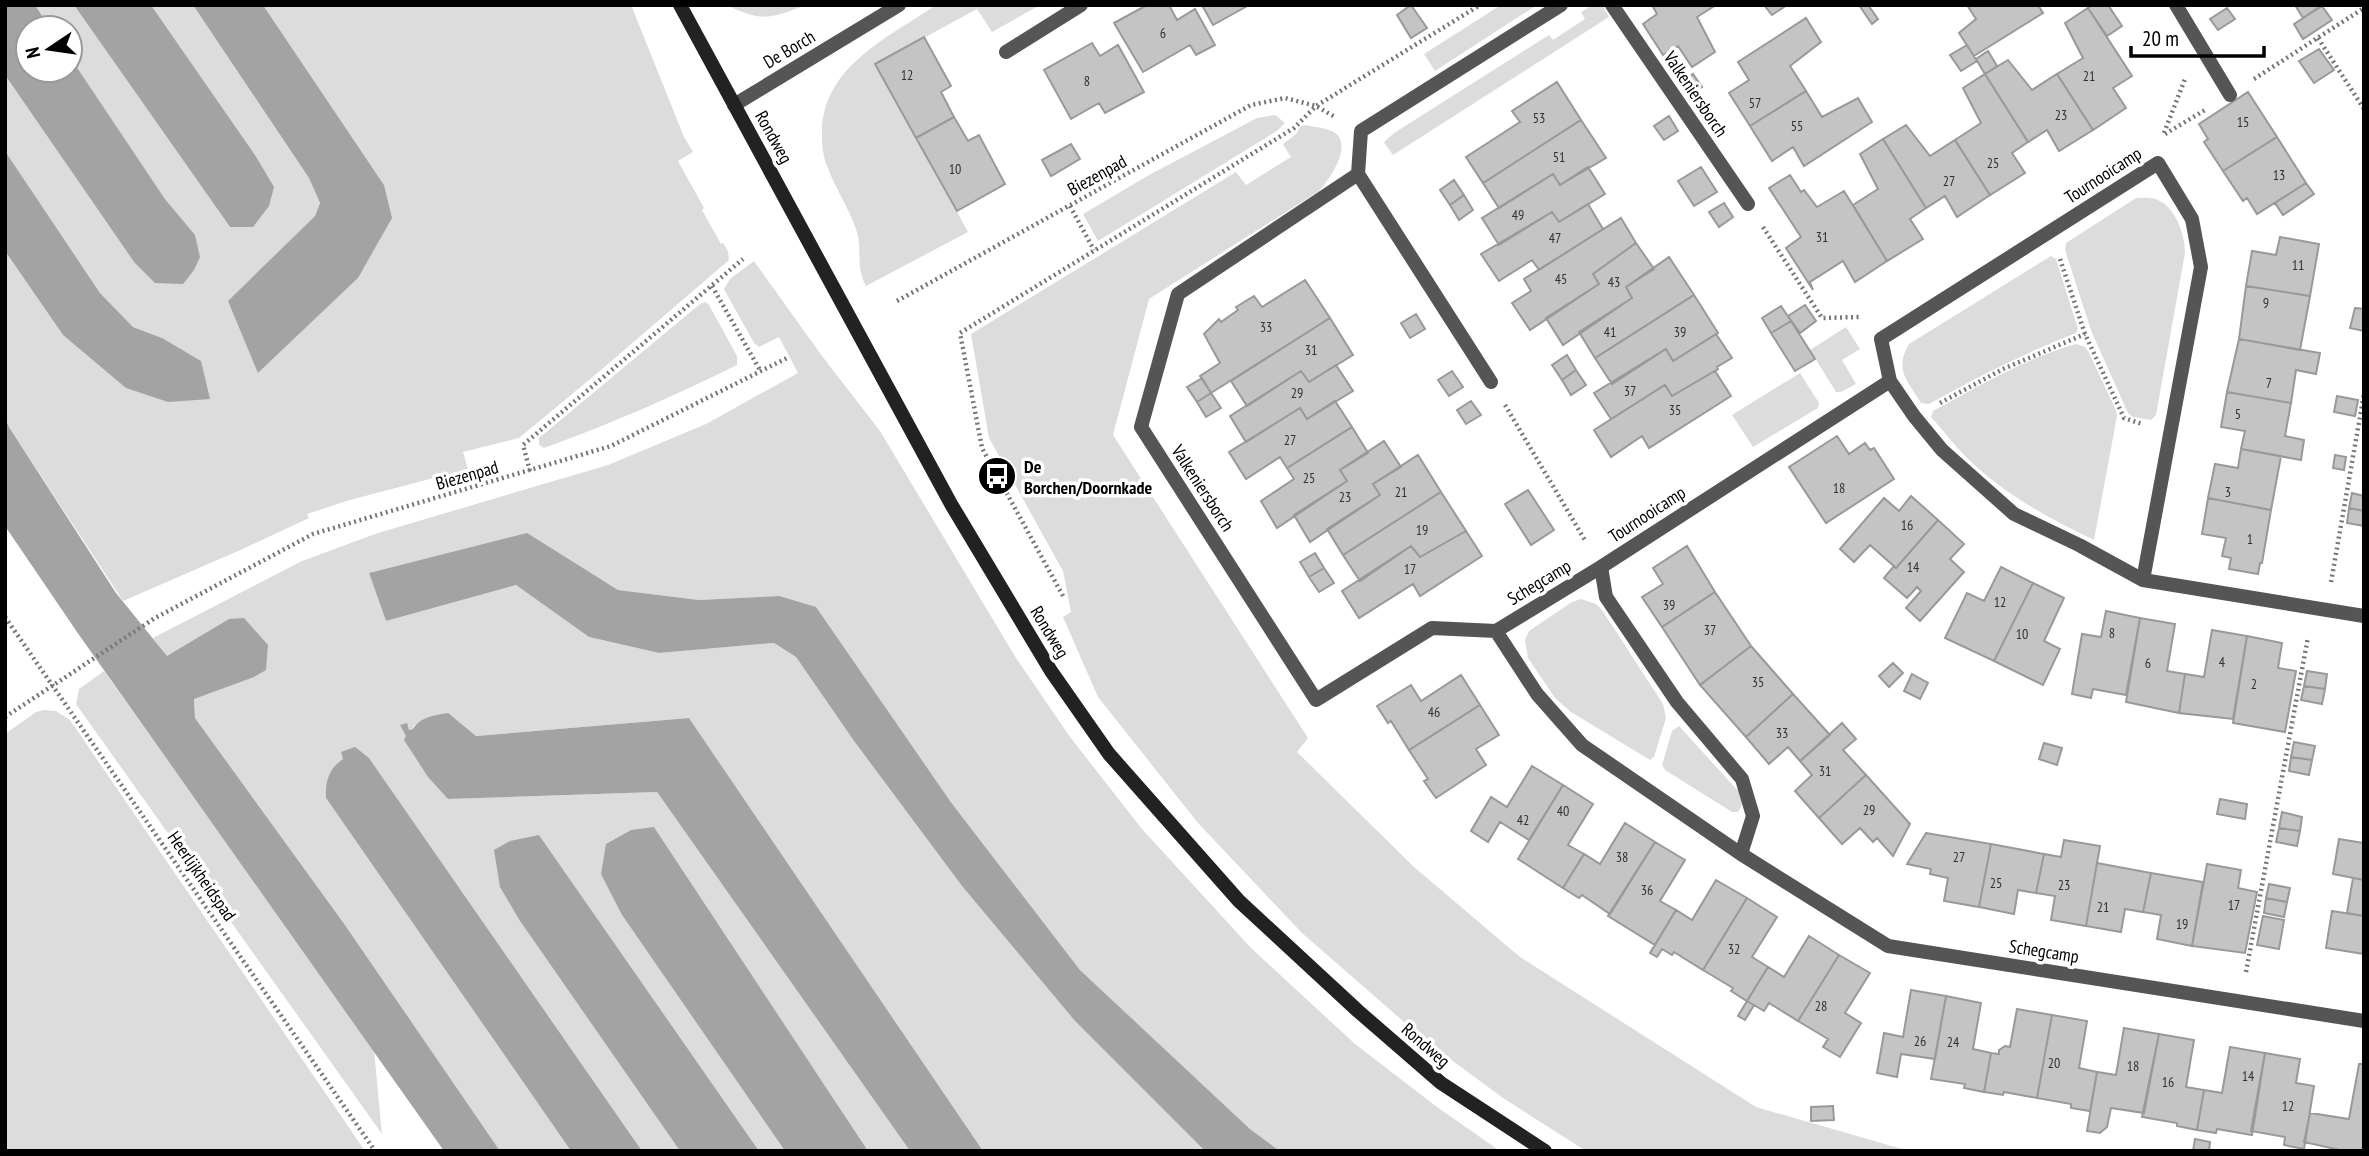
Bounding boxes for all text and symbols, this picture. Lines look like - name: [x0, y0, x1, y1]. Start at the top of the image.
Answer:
- north arrow: [14, 14, 84, 84]
- scale bar: [2131, 14, 2264, 58]
- house number: 6: [1160, 24, 1166, 42]
- street label: De Borch: [759, 25, 819, 73]
- text: 20 m: [2142, 25, 2179, 52]
- text: N: [20, 45, 45, 61]
- street label: Valkeniersborch: [1658, 46, 1733, 141]
- house number: 12: [901, 66, 913, 84]
- house number: 21: [2083, 67, 2095, 85]
- house number: 8: [1084, 72, 1090, 90]
- house number: 57: [1749, 94, 1761, 112]
- house number: 23: [2055, 106, 2067, 124]
- street label: Rondweg: [750, 107, 798, 167]
- house number: 53: [1533, 109, 1545, 127]
- house number: 15: [2237, 113, 2249, 131]
- house number: 55: [1791, 117, 1803, 135]
- street label: Tournooicamp: [2060, 142, 2146, 208]
- house number: 51: [1553, 148, 1565, 166]
- street label: Biezenpad: [1063, 149, 1131, 201]
- house number: 25: [1987, 154, 1999, 172]
- house number: 10: [949, 160, 961, 178]
- house number: 13: [2273, 166, 2285, 184]
- house number: 27: [1943, 172, 1955, 190]
- house number: 49: [1512, 206, 1524, 224]
- house number: 31: [1816, 228, 1828, 246]
- house number: 47: [1549, 229, 1561, 247]
- house number: 11: [2292, 256, 2304, 274]
- house number: 45: [1555, 270, 1567, 288]
- house number: 43: [1608, 273, 1620, 291]
- house number: 9: [2263, 294, 2269, 312]
- house number: 33: [1260, 318, 1272, 336]
- house number: 41: [1604, 323, 1616, 341]
- house number: 39: [1674, 323, 1686, 341]
- house number: 31: [1305, 341, 1317, 359]
- house number: 7: [2266, 374, 2272, 392]
- house number: 37: [1624, 382, 1636, 400]
- house number: 29: [1291, 384, 1303, 402]
- house number: 35: [1669, 401, 1681, 419]
- house number: 5: [2235, 405, 2241, 423]
- house number: 27: [1284, 431, 1296, 449]
- street label: Valkeniersborch: [1166, 440, 1239, 536]
- street label: Biezenpad: [433, 455, 501, 495]
- bus stop icon: De Borchen/Doornkade: [976, 455, 1018, 497]
- place label: De Borchen/Doornkade: [1024, 455, 1152, 499]
- house number: 25: [1303, 469, 1315, 487]
- house number: 18: [1833, 479, 1845, 497]
- street label: Tournooicamp: [1604, 481, 1690, 547]
- house number: 21: [1395, 483, 1407, 501]
- house number: 3: [2225, 483, 2231, 501]
- house number: 23: [1339, 488, 1351, 506]
- house number: 16: [1901, 516, 1913, 534]
- house number: 19: [1416, 521, 1428, 539]
- house number: 1: [2247, 530, 2253, 548]
- street label: Schegcamp: [1503, 554, 1575, 610]
- house number: 14: [1907, 558, 1920, 576]
- house number: 17: [1404, 560, 1416, 578]
- house number: 12: [1994, 593, 2006, 611]
- house number: 39: [1663, 596, 1675, 614]
- street label: Rondweg: [1025, 602, 1075, 662]
- house number: 37: [1704, 621, 1716, 639]
- house number: 8: [2109, 624, 2115, 642]
- house number: 10: [2016, 625, 2028, 643]
- house number: 4: [2219, 653, 2226, 671]
- house number: 6: [2145, 654, 2151, 672]
- house number: 35: [1752, 673, 1764, 691]
- house number: 2: [2251, 675, 2257, 693]
- house number: 46: [1428, 703, 1440, 721]
- house number: 33: [1776, 724, 1788, 742]
- house number: 31: [1819, 762, 1831, 780]
- house number: 29: [1863, 801, 1875, 819]
- house number: 40: [1557, 802, 1569, 820]
- house number: 42: [1517, 811, 1529, 829]
- street label: Heerlijkheidspad: [163, 827, 241, 925]
- house number: 38: [1616, 848, 1628, 866]
- house number: 27: [1953, 848, 1965, 866]
- house number: 25: [1990, 874, 2002, 892]
- house number: 23: [2058, 876, 2070, 894]
- house number: 36: [1641, 881, 1653, 899]
- house number: 17: [2228, 896, 2240, 914]
- house number: 21: [2097, 898, 2109, 916]
- house number: 19: [2176, 915, 2188, 933]
- street label: Schegcamp: [2008, 934, 2081, 968]
- house number: 32: [1728, 940, 1740, 958]
- house number: 28: [1815, 997, 1827, 1015]
- street label: Rondweg: [1397, 1018, 1455, 1072]
- house number: 26: [1914, 1032, 1926, 1050]
- house number: 24: [1947, 1033, 1960, 1051]
- house number: 20: [2048, 1054, 2060, 1072]
- house number: 18: [2127, 1057, 2139, 1075]
- house number: 14: [2242, 1067, 2255, 1085]
- house number: 16: [2162, 1073, 2174, 1091]
- house number: 12: [2282, 1097, 2294, 1115]

